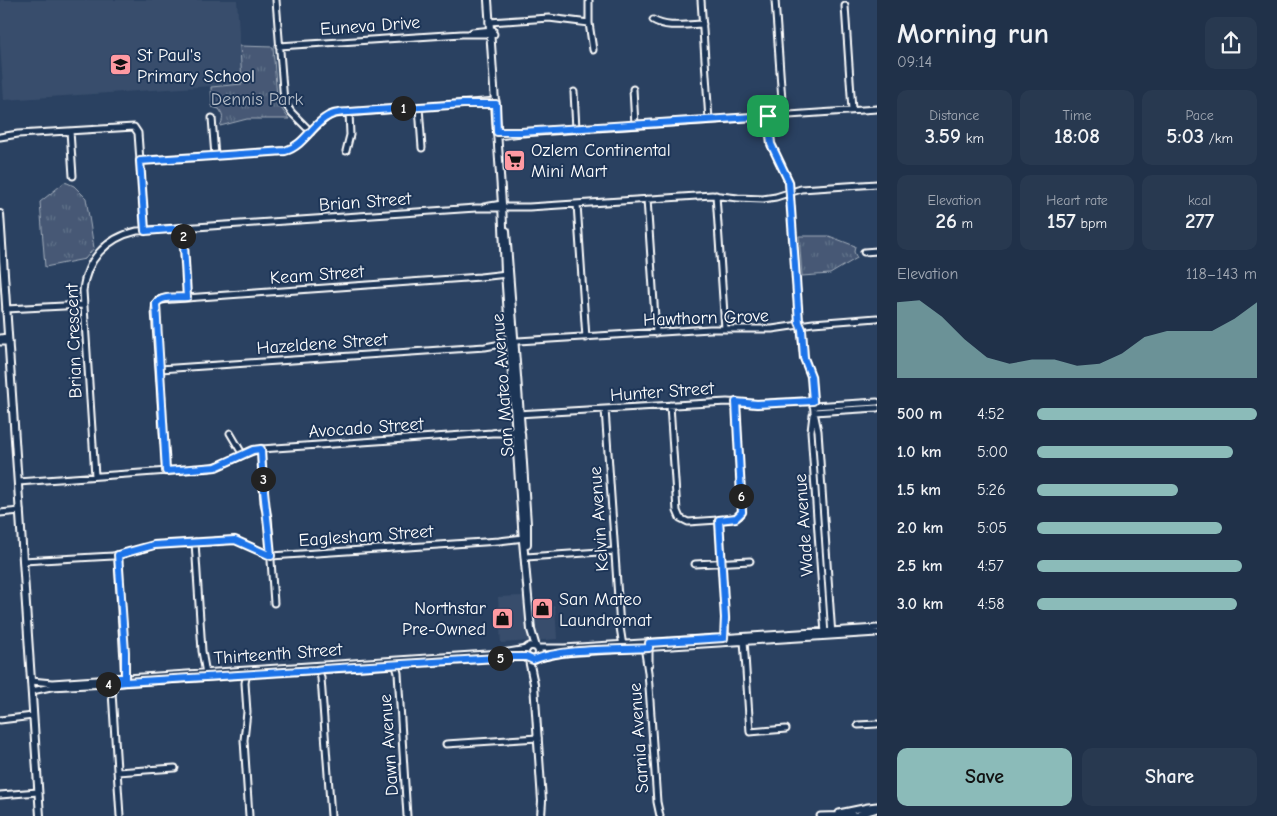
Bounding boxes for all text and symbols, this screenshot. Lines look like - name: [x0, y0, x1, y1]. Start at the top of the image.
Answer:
- street label: Euneva Drive: [319, 12, 421, 40]
- button: share: [1205, 17, 1257, 69]
- text: Morning run: [897, 18, 1049, 50]
- place label: St Paul's Primary School: [137, 45, 255, 87]
- school or university icon: St Paul's Primary School: [109, 53, 133, 77]
- text: 09:14: [897, 53, 932, 71]
- park label: Dennis Park: [211, 89, 303, 110]
- pin: [747, 95, 789, 137]
- pin: 1: [390, 96, 416, 120]
- text: 1: [401, 100, 406, 117]
- icon: arrive: [754, 102, 782, 130]
- text: Distance: [929, 107, 979, 124]
- text: Time: [1062, 107, 1092, 124]
- text: Pace: [1186, 107, 1214, 124]
- text: 3.59: [925, 124, 961, 148]
- text: 18:08: [1054, 124, 1100, 148]
- text: 5:03: [1166, 124, 1204, 148]
- text: km: [961, 130, 984, 147]
- text: /km: [1204, 130, 1233, 147]
- place label: Ozlem Continental Mini Mart: [531, 140, 671, 182]
- supermarket icon: Ozlem Continental Mini Mart: [503, 148, 527, 172]
- street label: Brian Street: [318, 188, 413, 216]
- text: Elevation: [928, 192, 981, 209]
- text: Heart rate: [1046, 192, 1108, 209]
- text: kcal: [1188, 192, 1211, 209]
- text: 26: [935, 209, 957, 233]
- text: 157: [1047, 209, 1076, 233]
- text: 277: [1185, 209, 1214, 233]
- text: m: [957, 215, 973, 232]
- text: bpm: [1076, 215, 1107, 232]
- pin: 2: [170, 224, 196, 248]
- text: 2: [180, 228, 187, 245]
- street label: Keam Street: [269, 261, 366, 289]
- text: Elevation: [897, 265, 958, 283]
- text: 118–143 m: [1186, 265, 1257, 283]
- street label: Brian Crescent: [61, 282, 86, 399]
- street label: Hawthorn Grove: [643, 305, 769, 331]
- street label: San Mateo Avenue: [488, 313, 518, 457]
- street label: Hazeldene Street: [256, 329, 389, 359]
- street label: Hunter Street: [609, 378, 715, 406]
- text: 500 m: [897, 405, 942, 423]
- text: 4:52: [977, 405, 1005, 423]
- street label: Avocado Street: [308, 413, 425, 442]
- text: 1.0 km: [897, 443, 942, 461]
- text: 5:00: [977, 443, 1008, 461]
- pin: 3: [250, 466, 276, 492]
- street label: Kelvin Avenue: [585, 466, 613, 572]
- text: 3: [260, 471, 267, 488]
- street label: Wade Avenue: [790, 473, 818, 577]
- text: 1.5 km: [897, 481, 941, 499]
- text: 5:26: [977, 481, 1006, 499]
- pin: 6: [728, 484, 754, 508]
- text: 6: [738, 488, 745, 505]
- text: 2.0 km: [897, 519, 943, 537]
- text: 5:05: [977, 519, 1007, 537]
- street label: Eaglesham Street: [298, 521, 435, 551]
- text: 2.5 km: [897, 557, 943, 575]
- text: 4:57: [977, 557, 1004, 575]
- place label: San Mateo Laundromat: [559, 589, 652, 631]
- text: 3.0 km: [897, 595, 943, 613]
- text: 4:58: [977, 595, 1005, 613]
- shop icon: San Mateo Laundromat: [531, 597, 555, 621]
- place label: Northstar Pre-Owned: [402, 598, 487, 640]
- shop icon: Northstar Pre-Owned: [490, 606, 514, 630]
- street label: Thirteenth Street: [213, 639, 344, 669]
- pin: 5: [488, 646, 512, 670]
- text: 5: [497, 650, 504, 667]
- pin: 4: [96, 672, 120, 696]
- text: 4: [105, 676, 112, 693]
- street label: Sarnia Avenue: [625, 682, 653, 794]
- street label: Dawn Avenue: [375, 693, 403, 797]
- button: Save: [897, 748, 1072, 806]
- button: Share: [1082, 748, 1257, 806]

